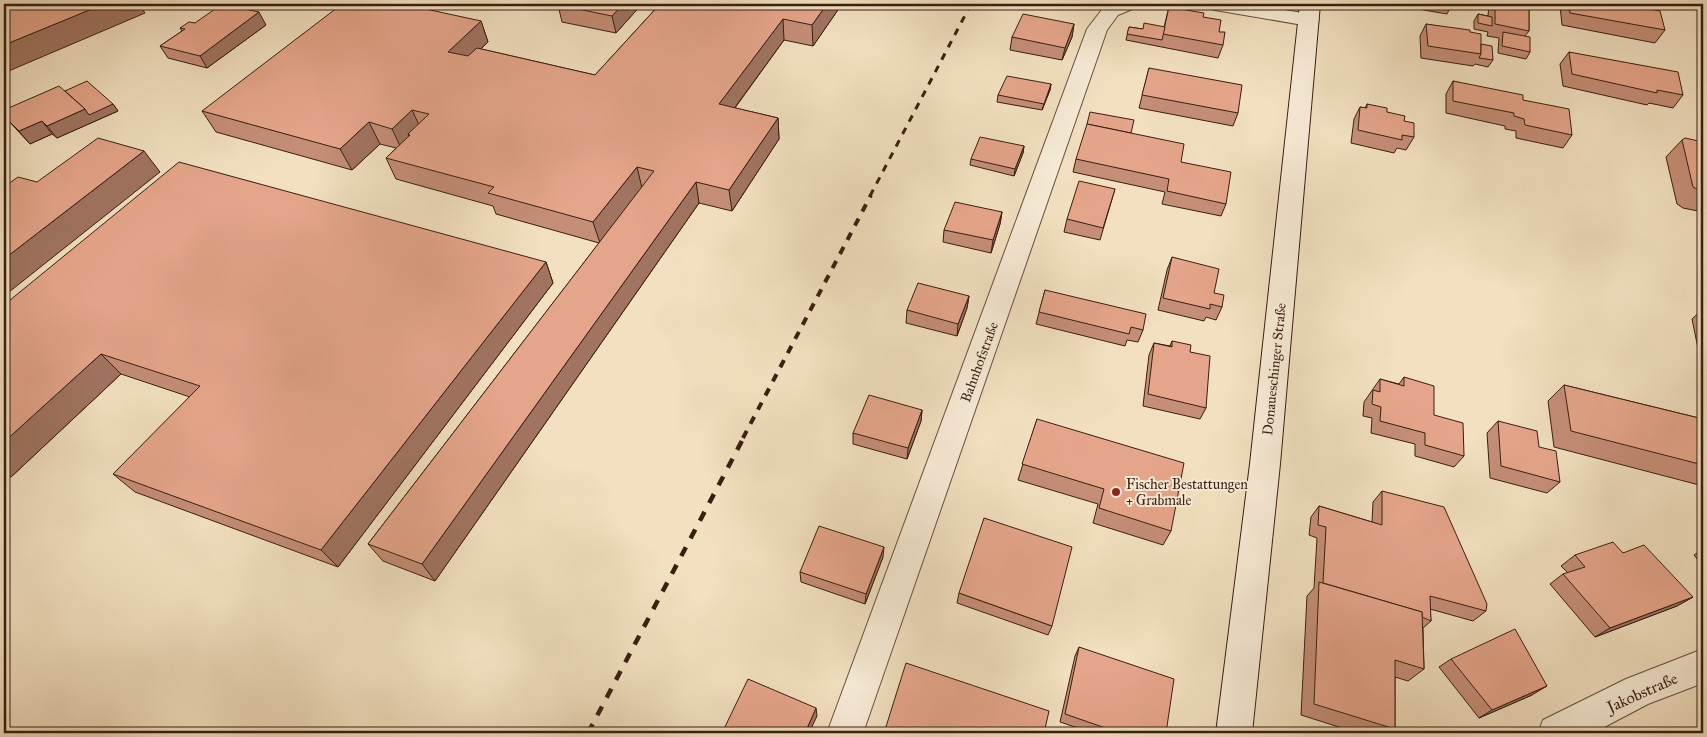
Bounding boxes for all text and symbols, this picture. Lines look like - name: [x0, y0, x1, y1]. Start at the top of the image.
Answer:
- street label: Donaueschinger Straße: [1259, 302, 1290, 436]
- street label: Bahnhofstraße: [957, 319, 1002, 405]
- place label: Fischer Bestattungen + Grabmale: [1126, 476, 1248, 509]
- marker: Fischer Bestattungen + Grabmale: [1110, 486, 1122, 498]
- street label: Jakobstraße: [1602, 668, 1681, 718]

